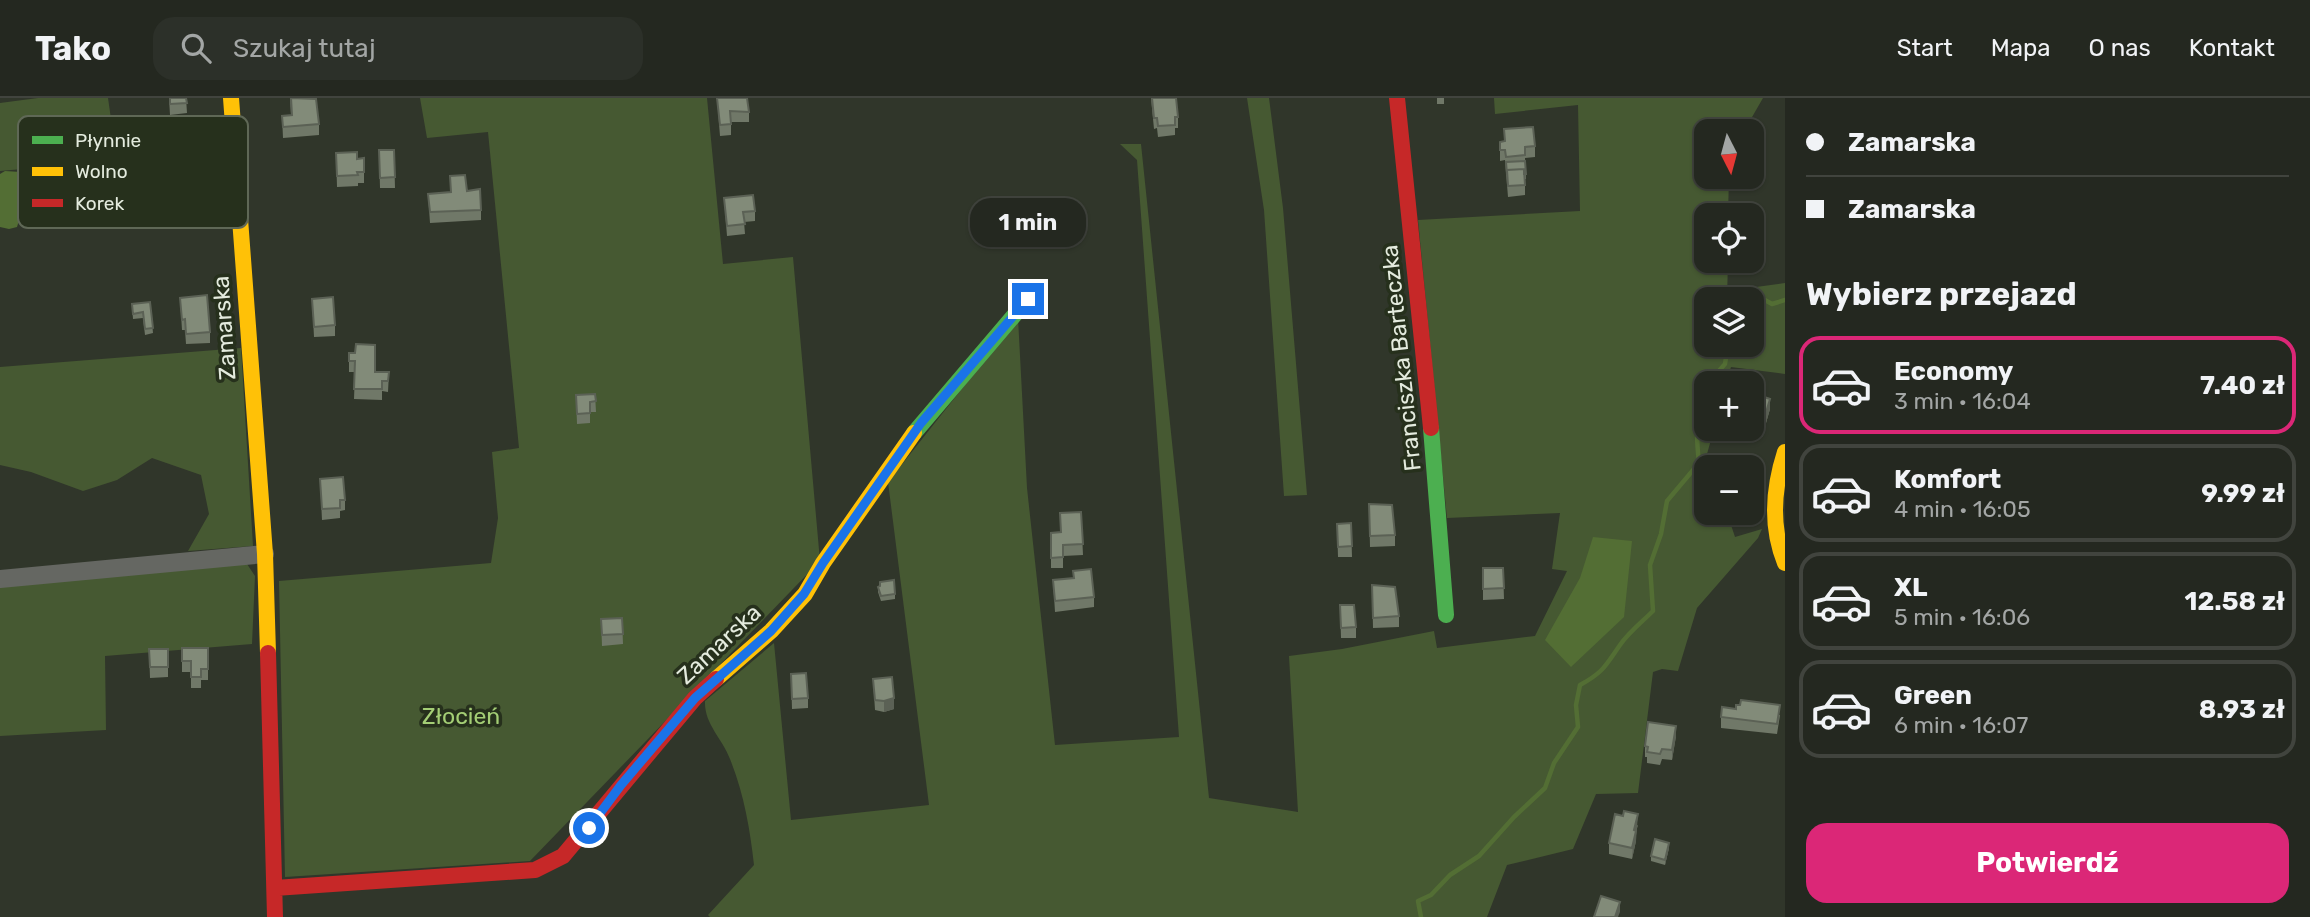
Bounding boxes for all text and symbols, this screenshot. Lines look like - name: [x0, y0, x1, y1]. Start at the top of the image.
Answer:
- search box: [153, 17, 643, 80]
- text: Tako: [35, 29, 111, 68]
- icon: search: [177, 29, 215, 67]
- text: Szukaj tutaj: [233, 33, 376, 64]
- text: Start: [1897, 34, 1953, 62]
- text: Mapa: [1991, 34, 2051, 62]
- text: O nas: [2089, 34, 2151, 62]
- text: Kontakt: [2189, 34, 2275, 62]
- legend: [18, 116, 248, 228]
- north arrow: [1694, 119, 1764, 189]
- map controls: [1694, 119, 1764, 525]
- text: Zamarska: [1848, 127, 1976, 158]
- text: Płynnie: [75, 129, 141, 152]
- text: Wolno: [75, 160, 128, 183]
- text: Korek: [75, 192, 124, 215]
- text: Zamarska: [1848, 194, 1976, 225]
- callout: 1 min: [970, 198, 1086, 246]
- button: locate: [1694, 203, 1764, 273]
- text: 1 min: [999, 208, 1057, 236]
- street label: Franciszka Barteczka: [1375, 243, 1427, 473]
- street label: Zamarska: [206, 275, 242, 381]
- text: Wybierz przejazd: [1806, 275, 2077, 313]
- route end: [1012, 283, 1044, 315]
- button: layers: [1694, 287, 1764, 357]
- icon: car: [1810, 354, 1873, 417]
- text: Economy: [1894, 356, 2013, 387]
- text: 7.40 zł: [2200, 370, 2285, 401]
- button: +: [1694, 371, 1764, 441]
- text: 3 min · 16:04: [1894, 387, 2031, 415]
- button: −: [1694, 455, 1764, 525]
- icon: car: [1810, 462, 1873, 525]
- text: Komfort: [1894, 464, 2001, 495]
- text: 9.99 zł: [2201, 478, 2285, 509]
- text: 4 min · 16:05: [1894, 495, 2031, 523]
- icon: car: [1810, 570, 1873, 633]
- text: XL: [1894, 572, 1927, 603]
- text: 12.58 zł: [2185, 586, 2285, 617]
- street label: Zamarska: [671, 598, 767, 690]
- text: 5 min · 16:06: [1894, 603, 2030, 631]
- icon: car: [1810, 678, 1873, 741]
- text: Green: [1894, 680, 1972, 711]
- text: 8.93 zł: [2199, 694, 2285, 725]
- park label: Złocień: [422, 702, 500, 730]
- text: 6 min · 16:07: [1894, 711, 2028, 739]
- route start: [573, 812, 605, 844]
- button: Potwierdź: [1806, 823, 2289, 903]

